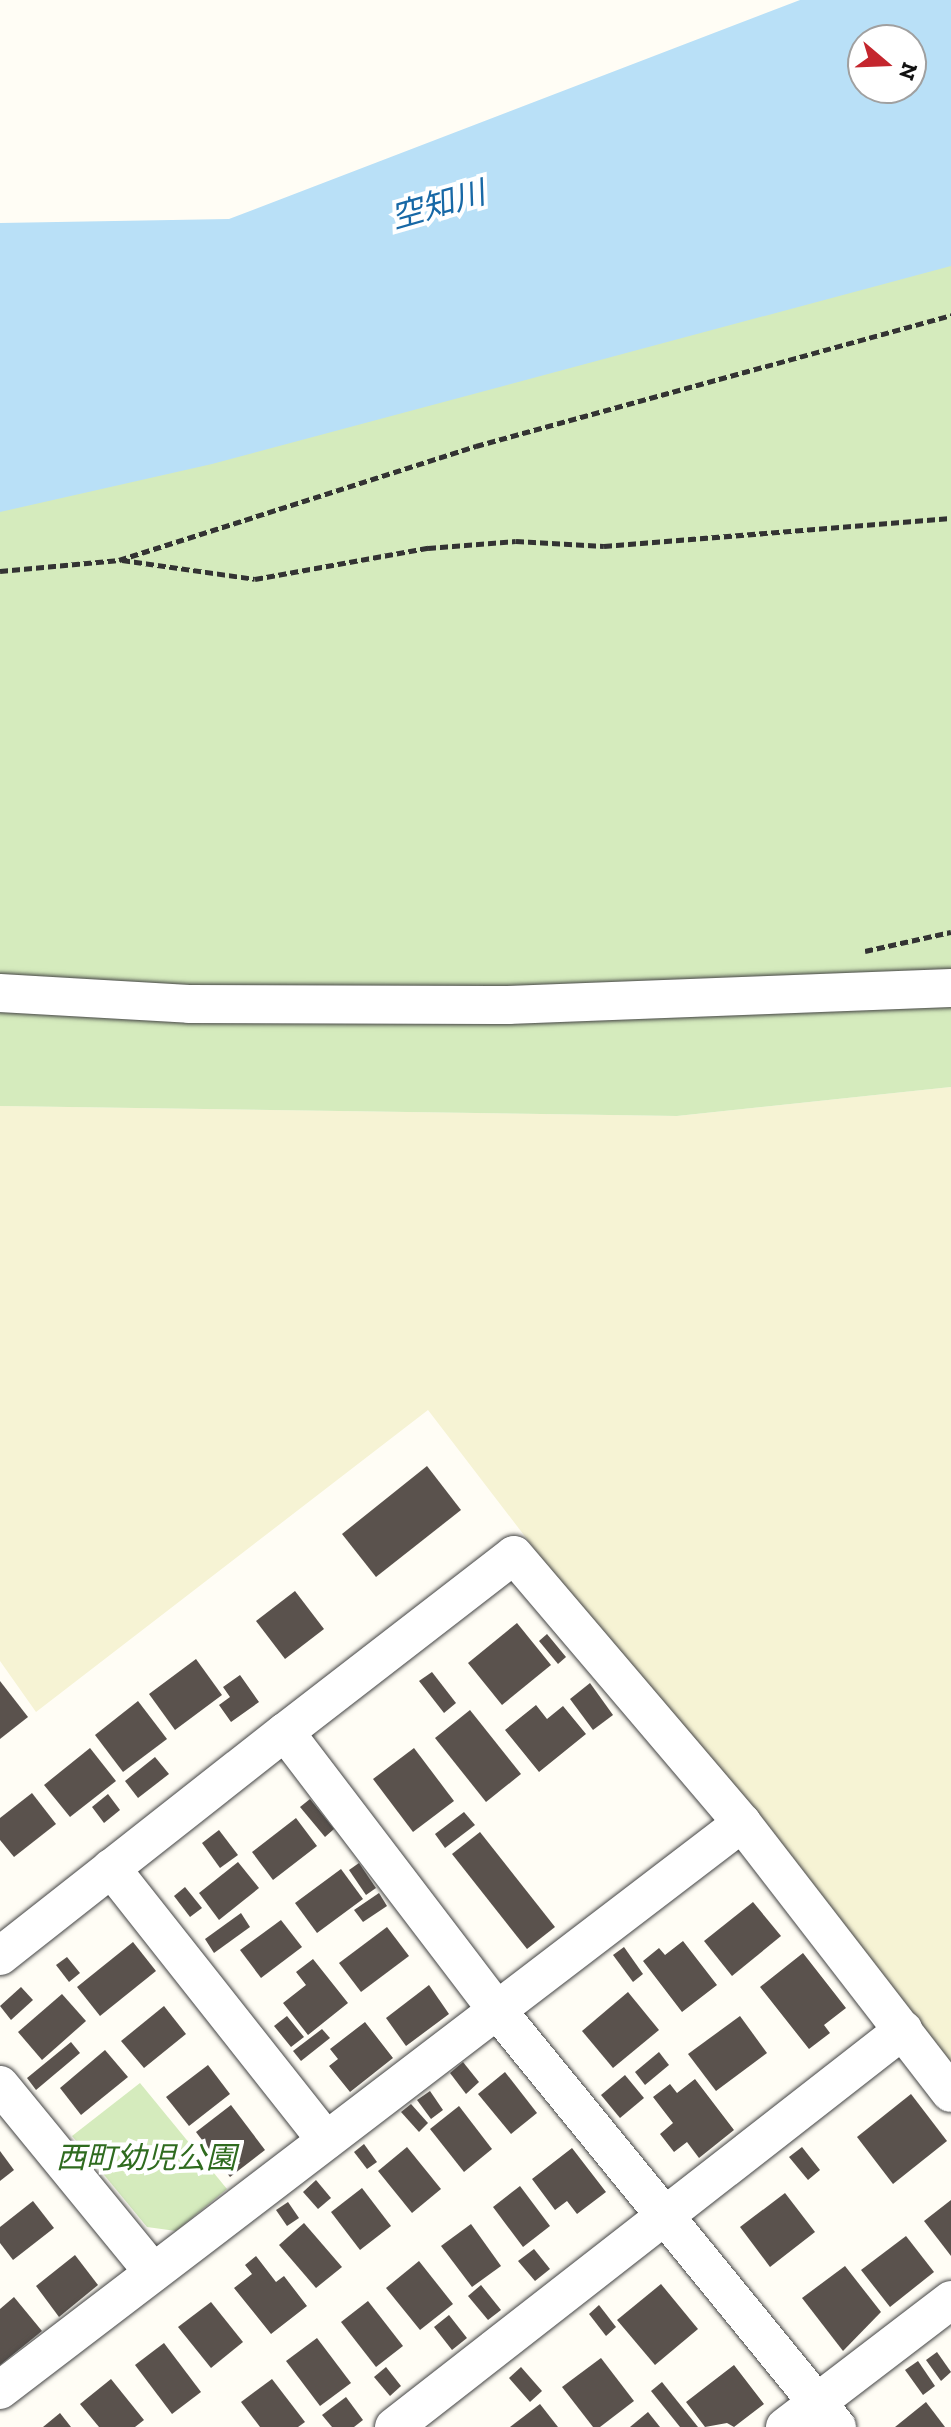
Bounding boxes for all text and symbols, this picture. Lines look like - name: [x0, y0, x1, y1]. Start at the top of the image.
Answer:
- north arrow: [847, 24, 927, 104]
- text: N: [893, 59, 924, 84]
- water label: 空知川: [387, 173, 489, 237]
- park label: 西町幼児公園: [56, 2140, 236, 2176]

